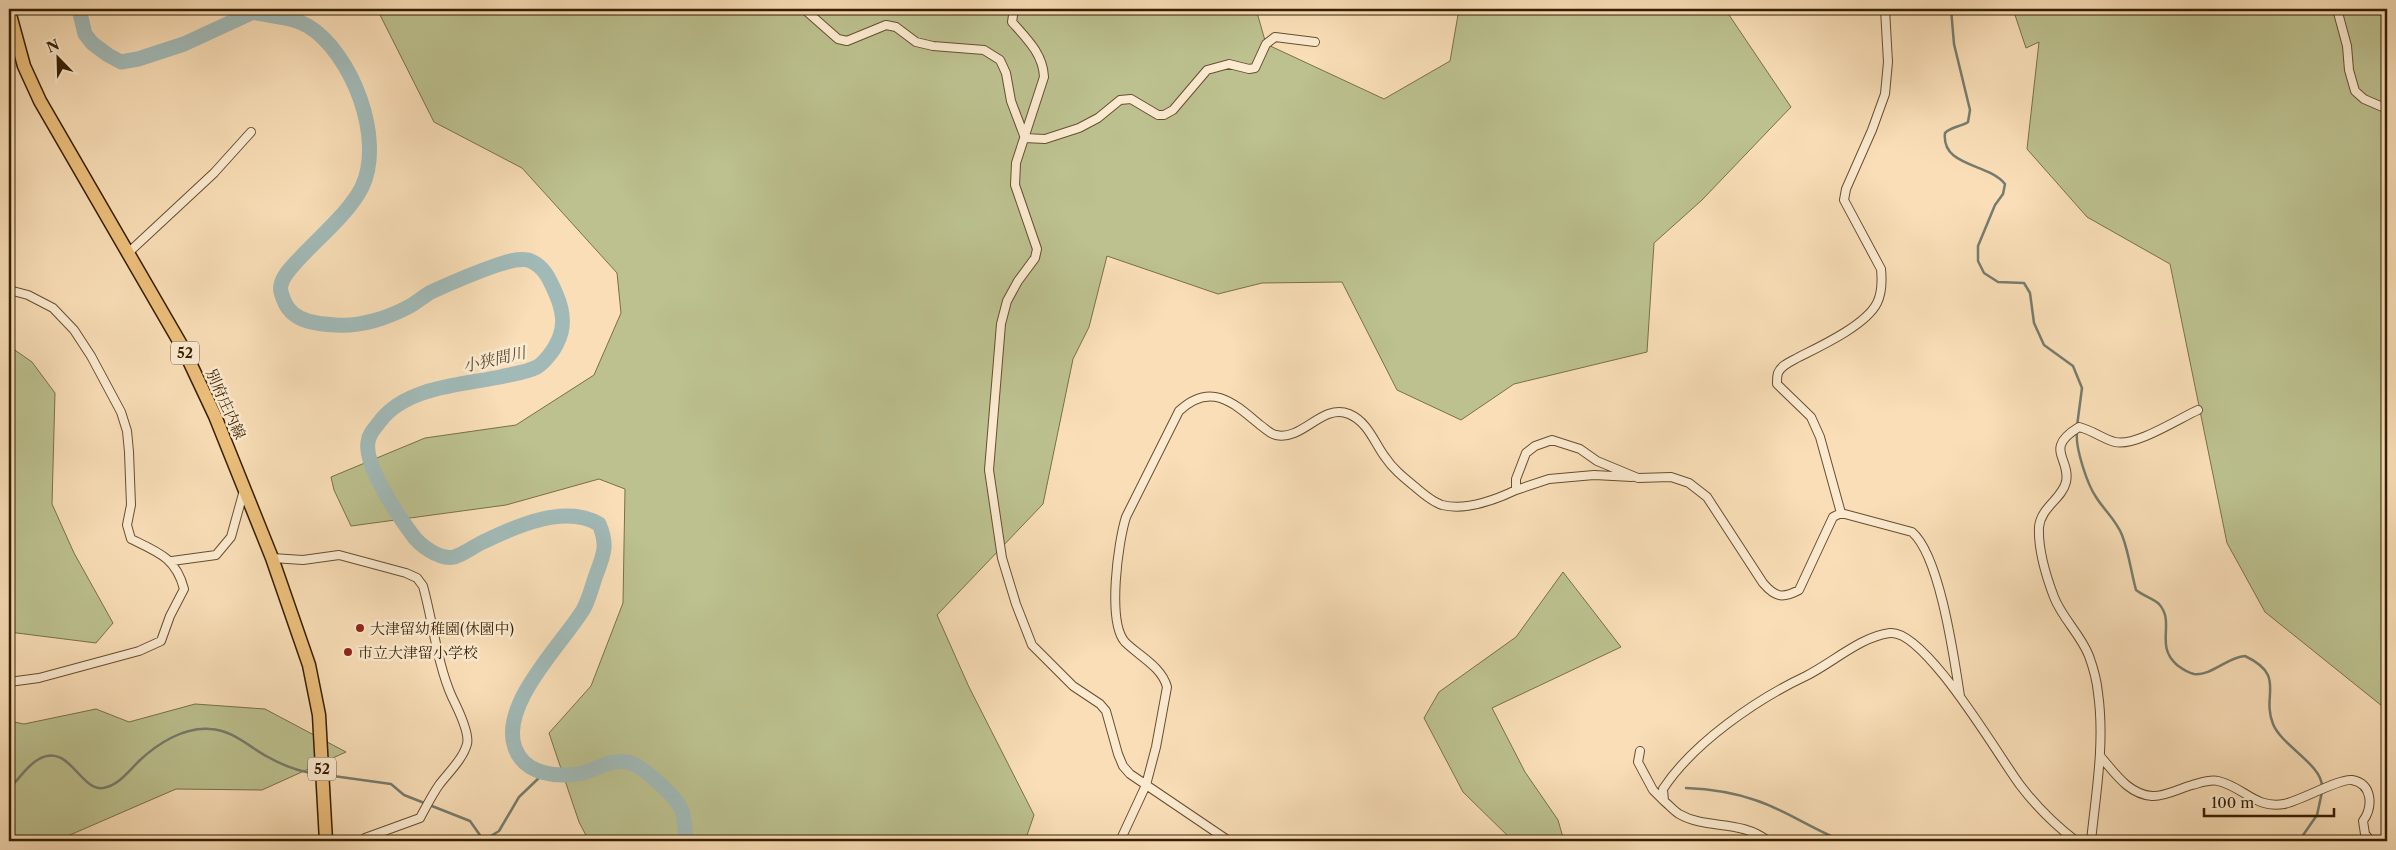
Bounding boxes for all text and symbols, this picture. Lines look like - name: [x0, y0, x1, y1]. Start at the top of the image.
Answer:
- north arrow: [32, 32, 82, 82]
- text: N: [44, 35, 62, 57]
- road number: 52: [171, 342, 199, 364]
- water label: 小狭間川: [461, 342, 529, 376]
- street label: 別府庄内線: [202, 366, 250, 442]
- place label: 大津留幼稚園(休園中): [370, 619, 514, 638]
- marker: 大津留幼稚園(休園中): [354, 622, 366, 634]
- place label: 市立大津留小学校: [358, 643, 478, 662]
- marker: 市立大津留小学校: [342, 646, 354, 658]
- road number: 52: [308, 758, 336, 781]
- scale bar: [2204, 785, 2334, 817]
- text: 100 m: [2211, 793, 2254, 812]

